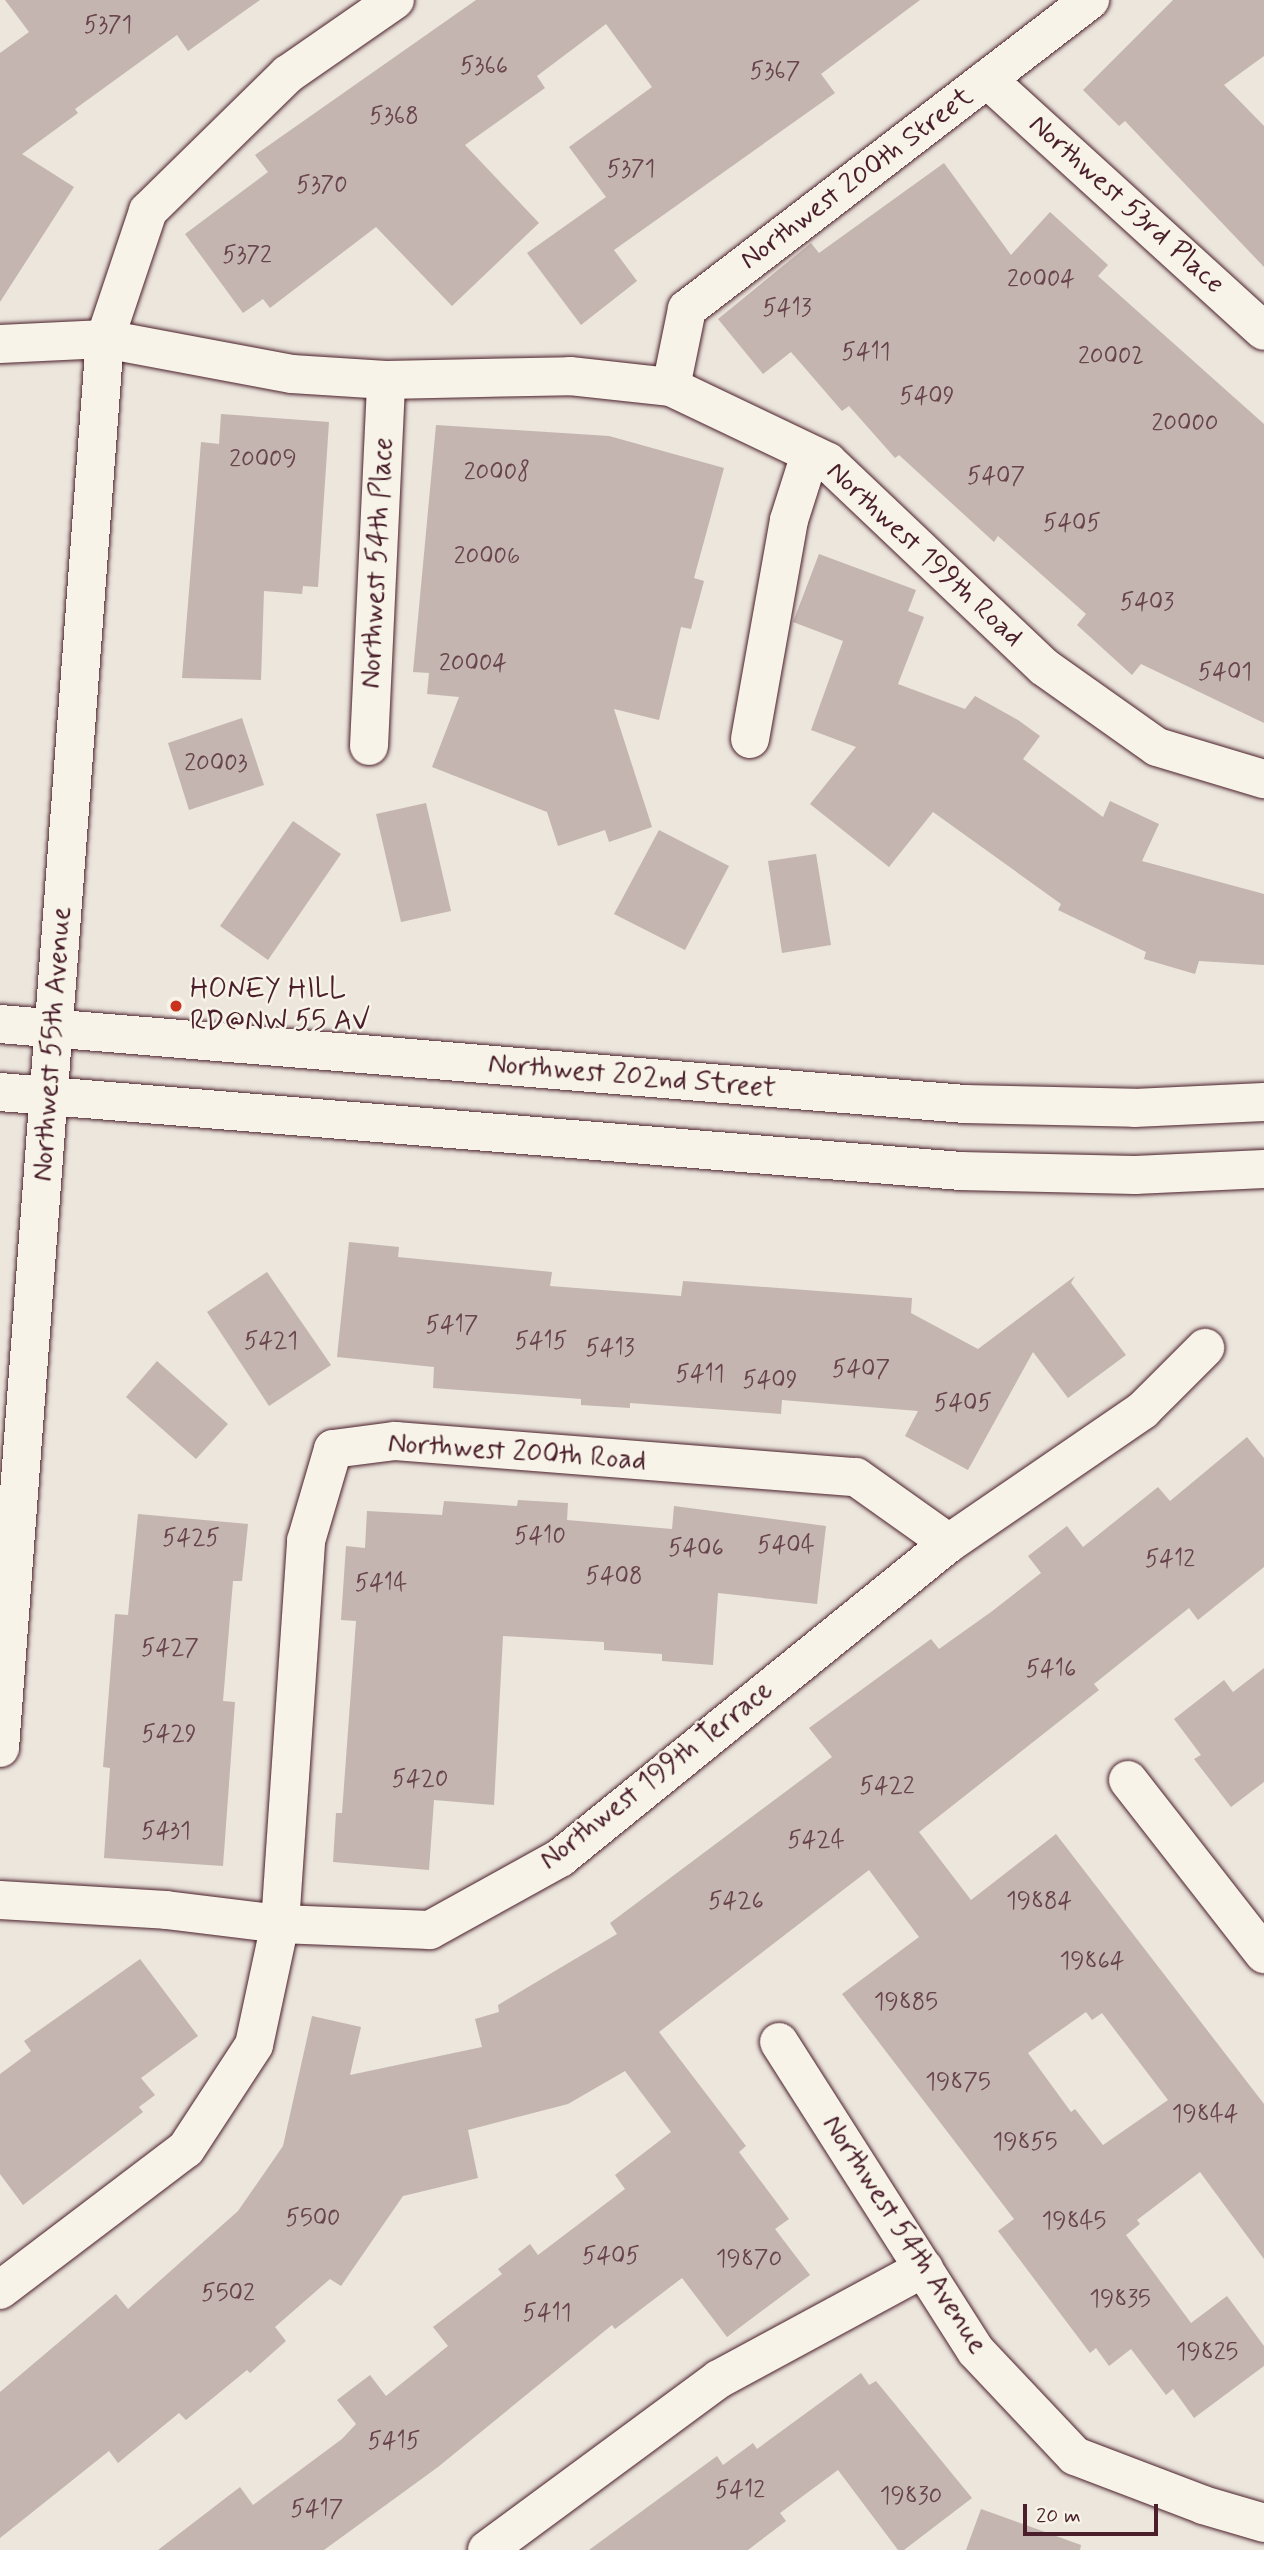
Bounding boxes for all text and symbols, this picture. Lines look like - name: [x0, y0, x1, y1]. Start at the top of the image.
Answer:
- house number: 5371: [84, 12, 132, 40]
- house number: 5366: [460, 53, 508, 81]
- house number: 5367: [750, 58, 800, 86]
- street label: Northwest 200th Street: [734, 80, 980, 278]
- house number: 5368: [369, 103, 419, 131]
- street label: Northwest 53rd Place: [1023, 109, 1229, 301]
- house number: 5371: [607, 156, 655, 184]
- house number: 5370: [296, 172, 348, 200]
- house number: 5372: [222, 242, 272, 270]
- house number: 20004: [1007, 266, 1075, 294]
- house number: 5413: [762, 295, 812, 323]
- house number: 5411: [841, 339, 891, 367]
- house number: 20002: [1078, 343, 1144, 371]
- house number: 5409: [899, 383, 955, 411]
- house number: 20000: [1151, 410, 1219, 438]
- street label: Northwest 54th Place: [355, 436, 401, 690]
- house number: 20009: [229, 446, 297, 474]
- street label: Northwest 199th Road: [819, 455, 1029, 655]
- house number: 20008: [464, 459, 530, 487]
- house number: 5407: [967, 463, 1025, 491]
- house number: 5405: [1043, 510, 1101, 538]
- house number: 20006: [454, 543, 520, 571]
- house number: 5403: [1120, 589, 1174, 617]
- house number: 20004: [439, 650, 507, 678]
- house number: 5401: [1198, 659, 1252, 687]
- house number: 20003: [184, 750, 248, 778]
- street label: Northwest 55th Avenue: [27, 905, 79, 1183]
- place label: HONEY HILL RD@NW 55 AV: [190, 973, 370, 1039]
- marker: HONEY HILL RD@NW 55 AV: [168, 998, 184, 1014]
- street label: Northwest 202nd Street: [487, 1048, 777, 1106]
- house number: 5417: [426, 1312, 478, 1340]
- house number: 5421: [244, 1328, 298, 1356]
- house number: 5415: [515, 1328, 567, 1356]
- house number: 5413: [585, 1335, 635, 1363]
- house number: 5407: [832, 1356, 890, 1384]
- house number: 5411: [675, 1361, 725, 1389]
- house number: 5409: [742, 1367, 798, 1395]
- house number: 5405: [934, 1390, 992, 1418]
- street label: Northwest 200th Road: [387, 1427, 647, 1479]
- house number: 5410: [514, 1523, 566, 1551]
- house number: 5425: [162, 1525, 220, 1553]
- house number: 5404: [757, 1532, 815, 1560]
- house number: 5406: [668, 1535, 724, 1563]
- house number: 5412: [1145, 1546, 1195, 1574]
- house number: 5408: [586, 1563, 642, 1591]
- house number: 5414: [355, 1570, 407, 1598]
- house number: 5427: [141, 1635, 199, 1663]
- house number: 5416: [1026, 1656, 1076, 1684]
- street label: Northwest 199th Terrace: [534, 1674, 780, 1878]
- house number: 5429: [141, 1721, 197, 1749]
- house number: 5420: [392, 1766, 448, 1794]
- house number: 5422: [859, 1773, 915, 1801]
- house number: 5431: [141, 1818, 191, 1846]
- house number: 5424: [787, 1827, 845, 1855]
- house number: 5426: [708, 1888, 764, 1916]
- house number: 19884: [1006, 1888, 1072, 1916]
- house number: 19864: [1060, 1948, 1124, 1976]
- house number: 19885: [874, 1989, 938, 2017]
- house number: 19875: [925, 2069, 991, 2097]
- house number: 19844: [1172, 2101, 1238, 2129]
- street label: Northwest 54th Avenue: [814, 2109, 994, 2361]
- house number: 19855: [992, 2129, 1058, 2157]
- house number: 5500: [285, 2205, 341, 2233]
- house number: 19845: [1042, 2208, 1106, 2236]
- house number: 5405: [582, 2243, 640, 2271]
- house number: 19870: [716, 2246, 782, 2274]
- house number: 5502: [201, 2280, 255, 2308]
- house number: 19835: [1089, 2286, 1151, 2314]
- house number: 5411: [522, 2300, 572, 2328]
- house number: 19825: [1176, 2339, 1238, 2367]
- house number: 5415: [368, 2428, 420, 2456]
- house number: 5412: [715, 2477, 765, 2505]
- house number: 19830: [880, 2483, 942, 2511]
- scale bar: [1026, 2490, 1161, 2534]
- house number: 5417: [291, 2496, 343, 2524]
- text: 20 m: [1036, 2502, 1081, 2530]

